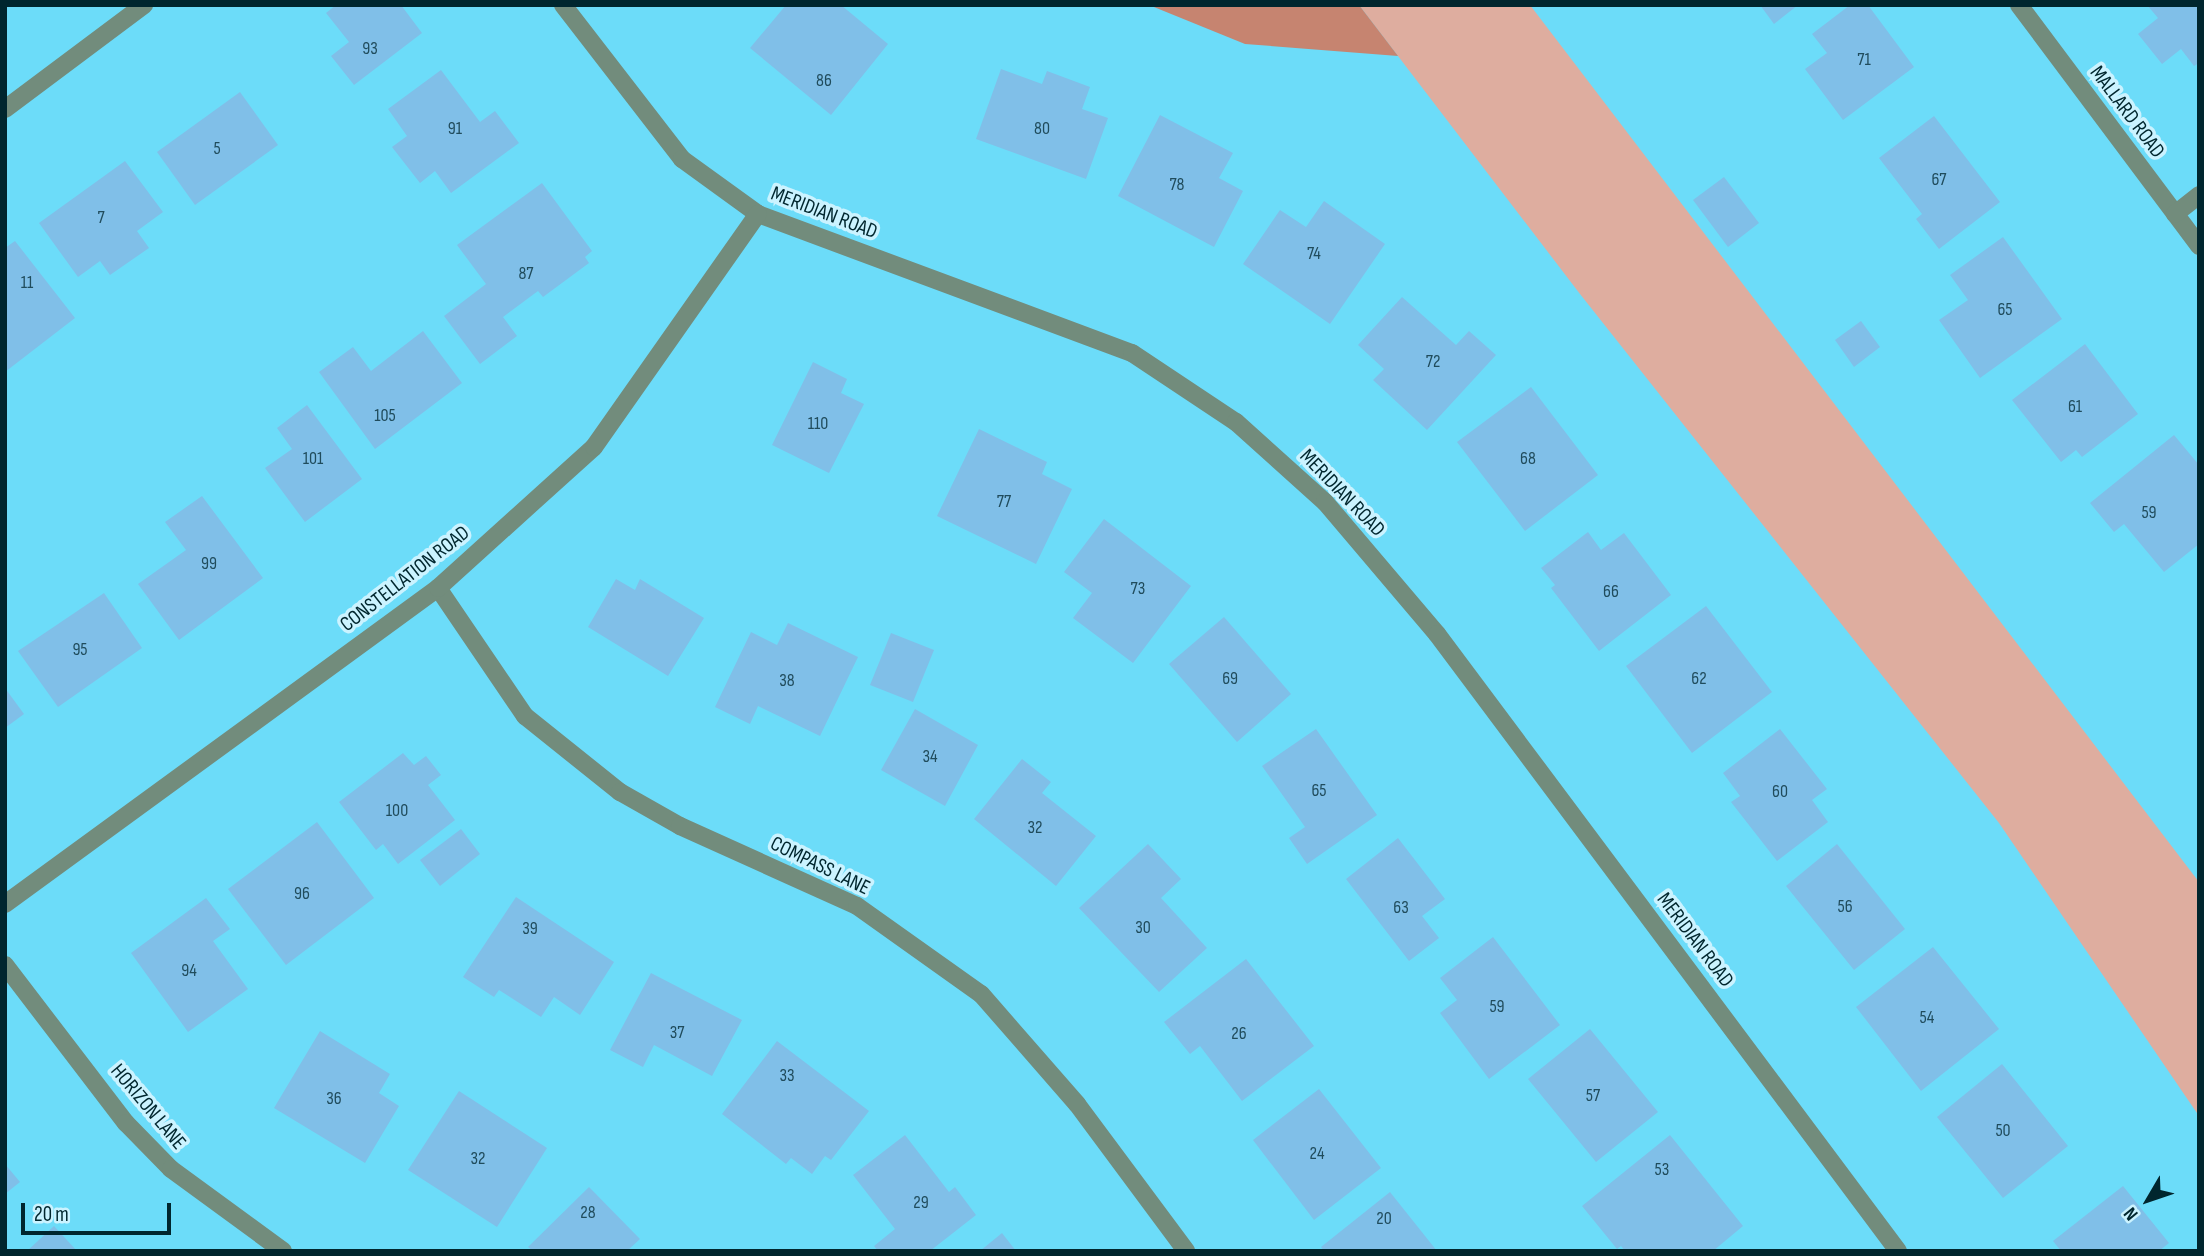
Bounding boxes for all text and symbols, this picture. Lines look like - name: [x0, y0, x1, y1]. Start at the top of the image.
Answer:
- house number: 93: [362, 38, 378, 60]
- house number: 71: [1857, 49, 1871, 71]
- street label: MALLARD ROAD: [2084, 61, 2170, 163]
- house number: 86: [816, 70, 832, 92]
- house number: 91: [448, 118, 462, 140]
- house number: 80: [1034, 118, 1050, 140]
- house number: 5: [213, 138, 221, 160]
- house number: 67: [1931, 169, 1947, 191]
- house number: 78: [1169, 174, 1185, 196]
- street label: MERIDIAN ROAD: [767, 181, 881, 245]
- house number: 7: [97, 207, 105, 229]
- house number: 74: [1307, 243, 1321, 265]
- house number: 87: [518, 263, 534, 285]
- house number: 11: [21, 272, 33, 294]
- house number: 65: [1997, 299, 2013, 321]
- house number: 72: [1426, 351, 1440, 373]
- house number: 61: [2068, 396, 2082, 418]
- house number: 105: [374, 405, 396, 427]
- house number: 110: [808, 413, 828, 435]
- street label: MERIDIAN ROAD: [1294, 444, 1390, 542]
- house number: 101: [303, 448, 323, 470]
- house number: 68: [1520, 448, 1536, 470]
- house number: 77: [997, 491, 1011, 513]
- house number: 59: [2141, 502, 2157, 524]
- street label: CONSTELLATION ROAD: [335, 521, 475, 637]
- house number: 99: [201, 553, 217, 575]
- house number: 73: [1131, 578, 1145, 600]
- house number: 66: [1603, 581, 1619, 603]
- house number: 95: [72, 639, 88, 661]
- house number: 69: [1222, 668, 1238, 690]
- house number: 62: [1691, 668, 1707, 690]
- house number: 38: [779, 670, 795, 692]
- house number: 34: [922, 746, 938, 768]
- house number: 65: [1311, 780, 1327, 802]
- house number: 60: [1772, 781, 1788, 803]
- house number: 100: [386, 800, 408, 822]
- house number: 32: [1028, 817, 1042, 839]
- street label: COMPASS LANE: [766, 831, 874, 901]
- house number: 96: [294, 883, 310, 905]
- street label: MERIDIAN ROAD: [1651, 888, 1739, 992]
- house number: 56: [1837, 896, 1853, 918]
- house number: 63: [1393, 897, 1409, 919]
- house number: 30: [1135, 917, 1151, 939]
- house number: 39: [522, 918, 538, 940]
- house number: 94: [181, 960, 197, 982]
- house number: 59: [1489, 996, 1505, 1018]
- house number: 54: [1920, 1007, 1934, 1029]
- house number: 37: [670, 1022, 684, 1044]
- house number: 26: [1231, 1023, 1247, 1045]
- street label: HORIZON LANE: [105, 1059, 191, 1155]
- house number: 33: [779, 1065, 795, 1087]
- house number: 57: [1586, 1085, 1600, 1107]
- house number: 36: [326, 1088, 342, 1110]
- house number: 50: [1995, 1120, 2011, 1142]
- house number: 24: [1310, 1143, 1324, 1165]
- house number: 32: [471, 1148, 485, 1170]
- house number: 53: [1655, 1159, 1669, 1181]
- north arrow: [2113, 1165, 2183, 1235]
- scale bar: [24, 1190, 175, 1234]
- house number: 29: [913, 1192, 929, 1214]
- text: 20 m: [34, 1202, 69, 1227]
- house number: 28: [580, 1202, 596, 1224]
- text: N: [2119, 1202, 2143, 1225]
- house number: 20: [1376, 1208, 1392, 1230]

